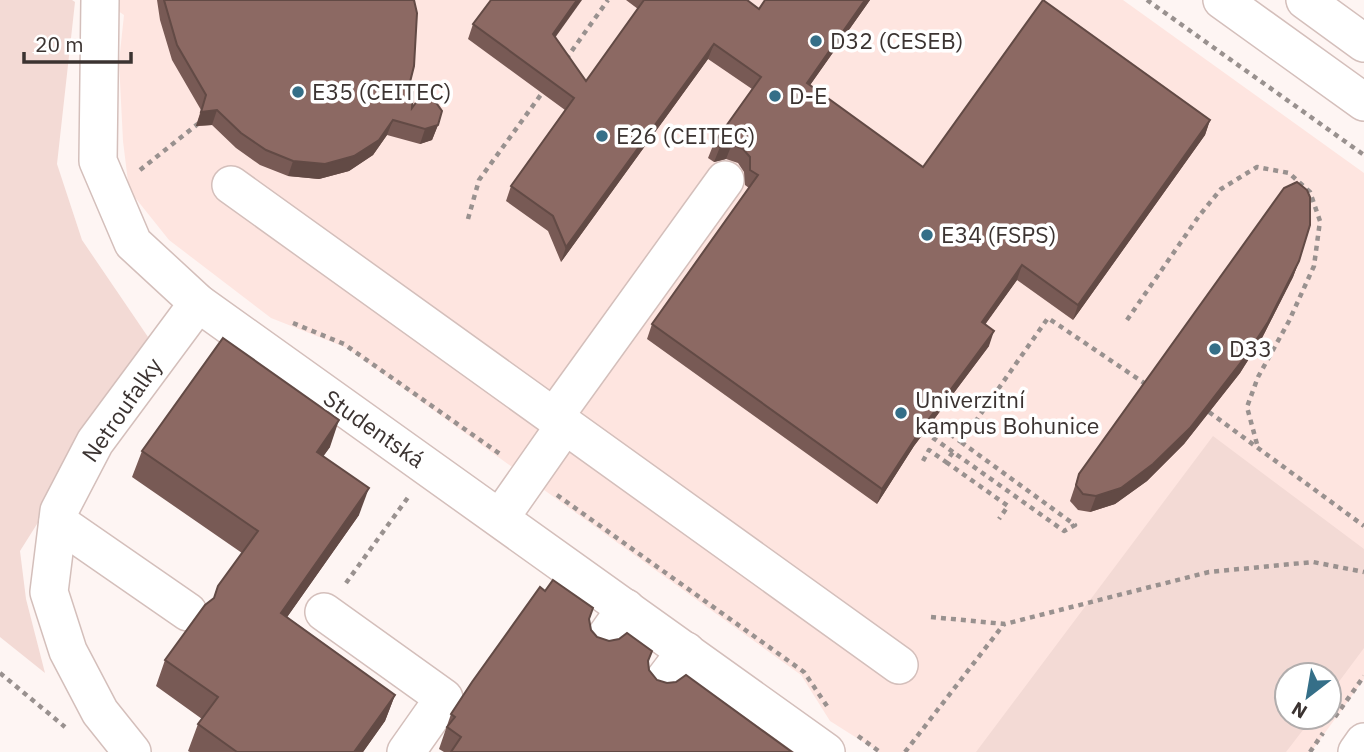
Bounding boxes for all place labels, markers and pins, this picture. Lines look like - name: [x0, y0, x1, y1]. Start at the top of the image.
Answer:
- place label: D32 (CESEB): [830, 25, 963, 55]
- marker: D32 (CESEB): [808, 33, 824, 49]
- place label: E35 (CEITEC): [312, 76, 451, 106]
- place label: D-E: [789, 80, 827, 110]
- marker: E35 (CEITEC): [290, 84, 306, 100]
- marker: D-E: [767, 88, 783, 104]
- place label: E26 (CEITEC): [616, 120, 755, 150]
- marker: E26 (CEITEC): [594, 128, 610, 144]
- place label: E34 (FSPS): [941, 219, 1056, 249]
- marker: E34 (FSPS): [919, 227, 935, 243]
- place label: D33: [1229, 333, 1272, 363]
- marker: D33: [1207, 341, 1223, 357]
- place label: Univerzitní kampus Bohunice: [915, 384, 1099, 440]
- marker: Univerzitní kampus Bohunice: [893, 405, 909, 421]

